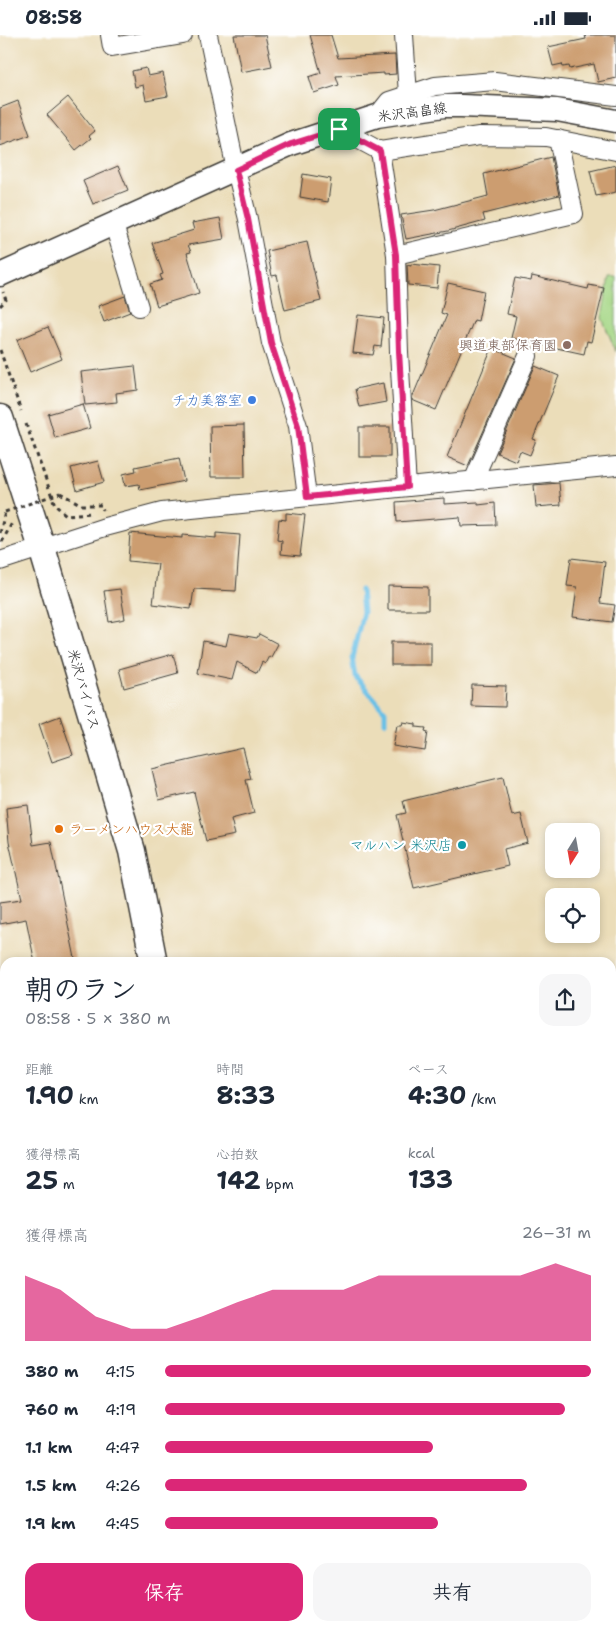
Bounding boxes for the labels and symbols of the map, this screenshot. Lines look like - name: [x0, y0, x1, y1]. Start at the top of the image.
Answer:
- street label: 米沢高畠線: [376, 98, 448, 126]
- pin: [318, 108, 360, 150]
- place label: 興道東部保育園: [459, 336, 557, 354]
- marker: 興道東部保育園: [561, 339, 573, 351]
- place label: チカ美容室: [172, 391, 242, 409]
- marker: チカ美容室: [246, 394, 258, 406]
- street label: 米沢バイパス: [64, 646, 104, 732]
- place label: ラーメンハウス大龍: [69, 820, 194, 838]
- marker: ラーメンハウス大龍: [53, 823, 65, 835]
- north arrow: [545, 823, 600, 877]
- place label: マルハン 米沢店: [350, 836, 452, 854]
- marker: マルハン 米沢店: [456, 839, 468, 851]

